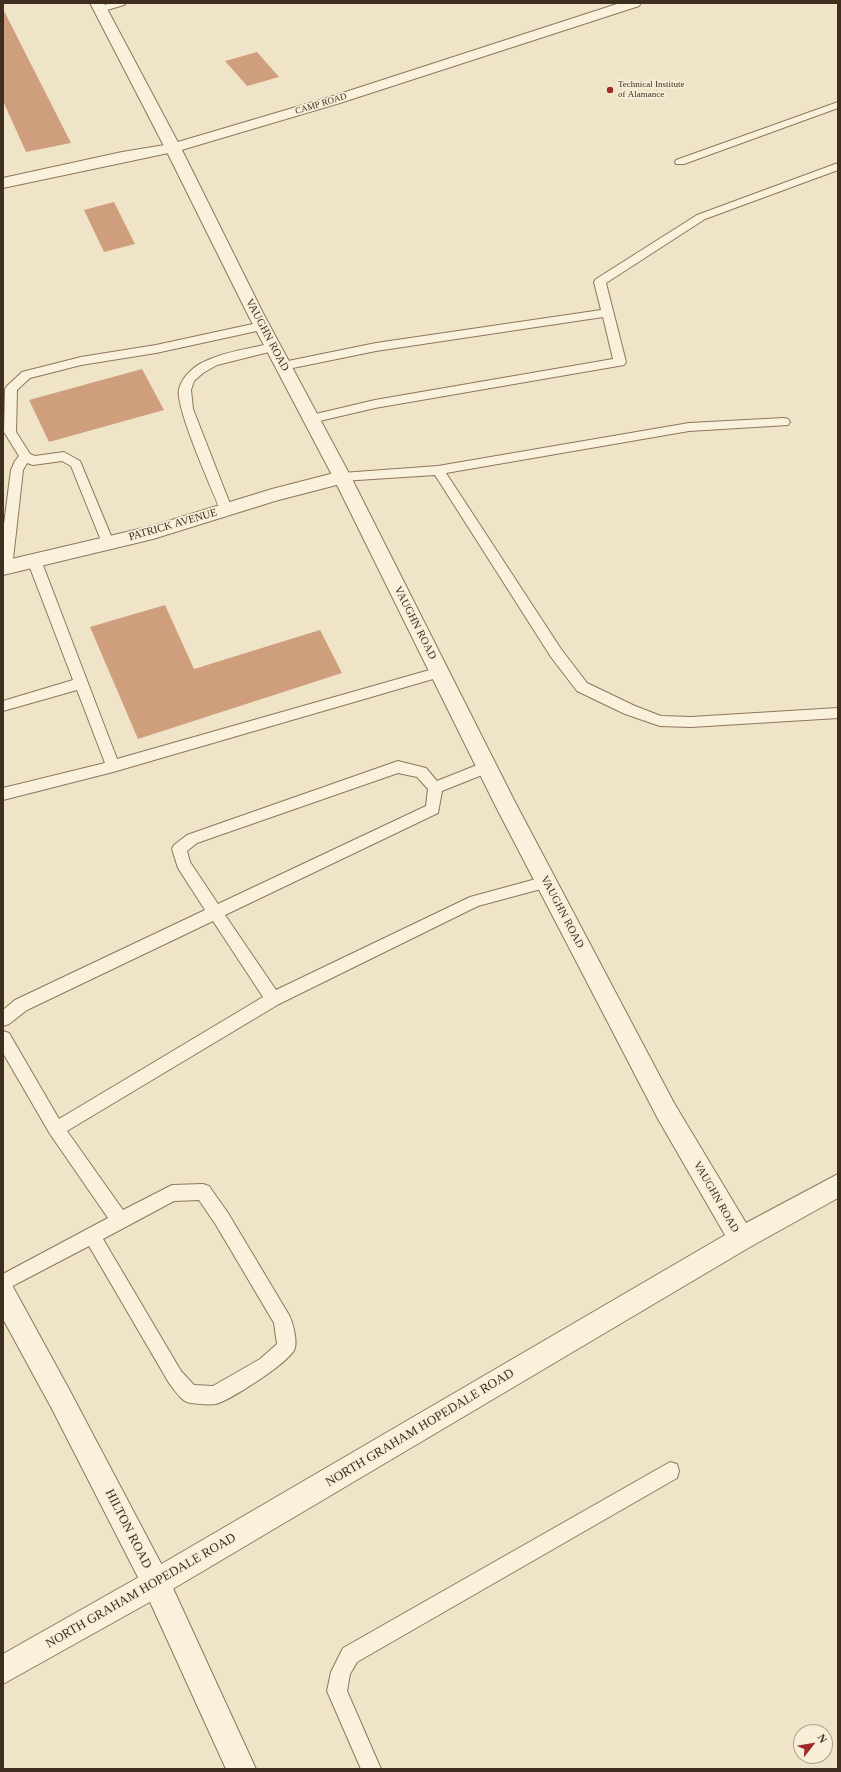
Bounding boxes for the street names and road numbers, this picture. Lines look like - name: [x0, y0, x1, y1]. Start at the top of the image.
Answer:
- street label: CAMP ROAD: [294, 91, 348, 117]
- street label: VAUGHN ROAD: [242, 297, 292, 373]
- street label: PATRICK AVENUE: [127, 506, 219, 544]
- street label: VAUGHN ROAD: [391, 584, 439, 662]
- street label: VAUGHN ROAD: [537, 874, 587, 950]
- street label: VAUGHN ROAD: [690, 1159, 742, 1235]
- street label: NORTH GRAHAM HOPEDALE ROAD: [323, 1365, 517, 1491]
- street label: HILTON ROAD: [101, 1487, 155, 1571]
- street label: NORTH GRAHAM HOPEDALE ROAD: [43, 1530, 239, 1652]

